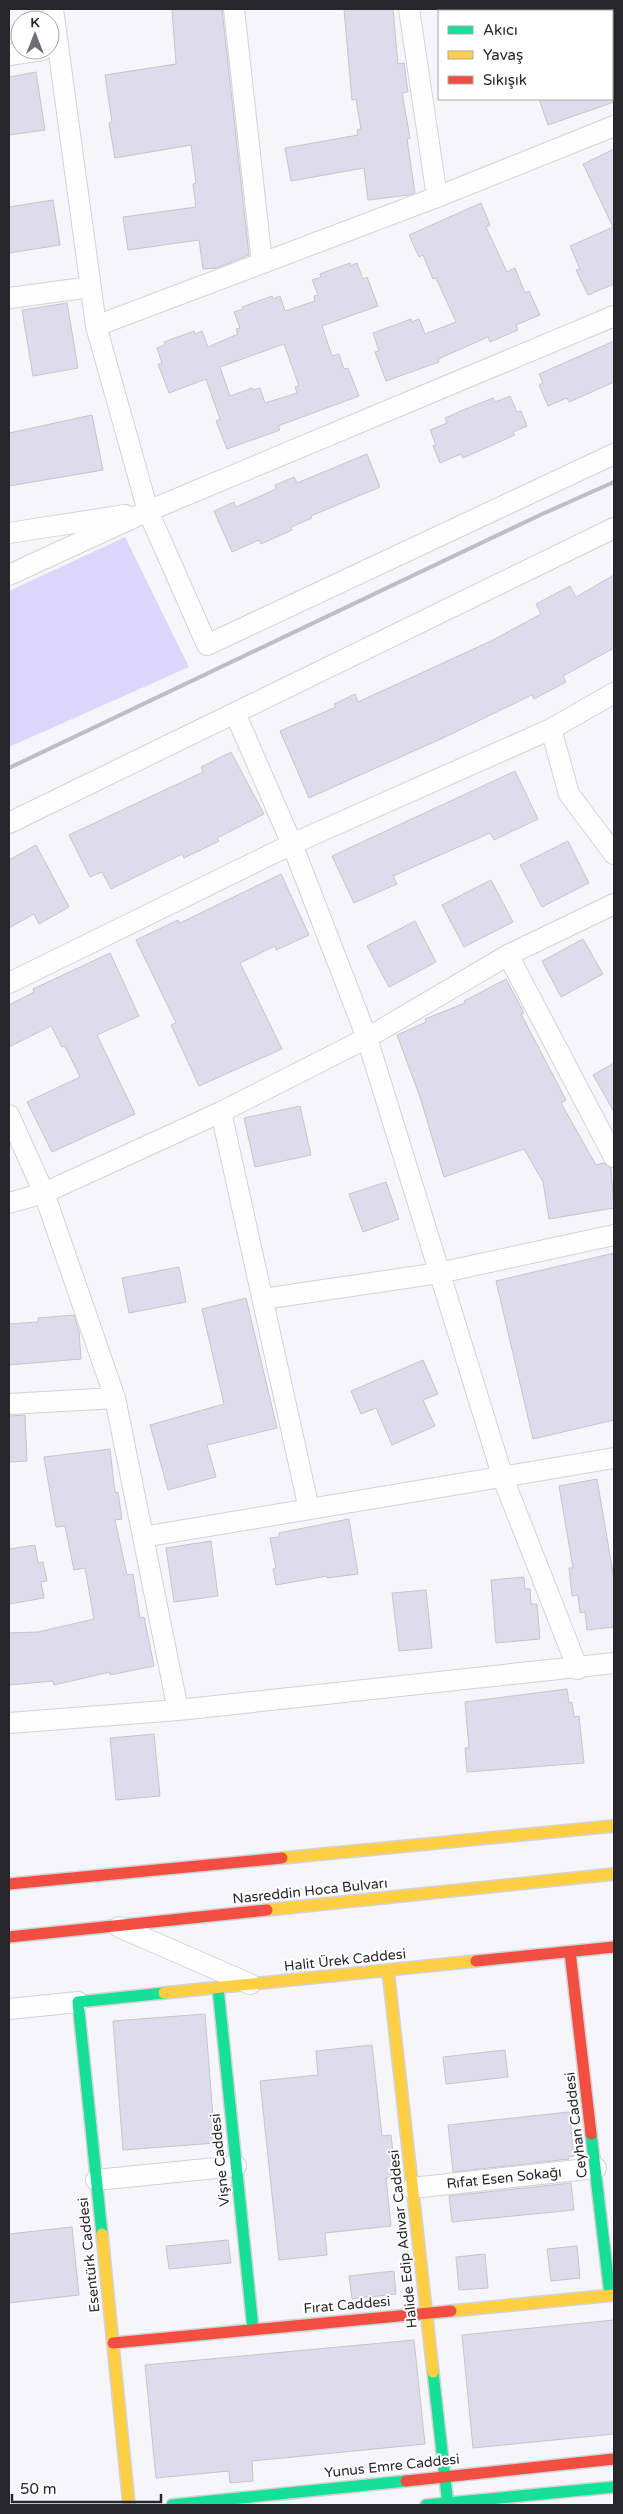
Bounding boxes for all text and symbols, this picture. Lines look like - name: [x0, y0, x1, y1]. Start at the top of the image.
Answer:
- north arrow: [10, 10, 60, 60]
- legend: [438, 10, 613, 100]
- text: K: [30, 14, 40, 31]
- text: Akıcı: [483, 21, 518, 39]
- text: Yavaş: [483, 46, 523, 64]
- text: Sıkışık: [483, 71, 527, 89]
- street label: Nasreddin Hoca Bulvarı: [232, 1874, 388, 1908]
- street label: Halit Ürek Caddesi: [283, 1945, 407, 1975]
- street label: Ceyhan Caddesi: [561, 2071, 591, 2179]
- street label: Vişne Caddesi: [207, 2113, 233, 2207]
- street label: Halide Edip Adıvar Caddesi: [385, 2149, 421, 2329]
- street label: Rıfat Esen Sokağı: [446, 2163, 562, 2193]
- street label: Esentürk Caddesi: [74, 2197, 104, 2313]
- street label: Fırat Caddesi: [303, 2293, 391, 2317]
- street label: Yunus Emre Caddesi: [324, 2450, 460, 2482]
- scale bar: [12, 2472, 161, 2504]
- text: 50 m: [20, 2480, 57, 2498]

